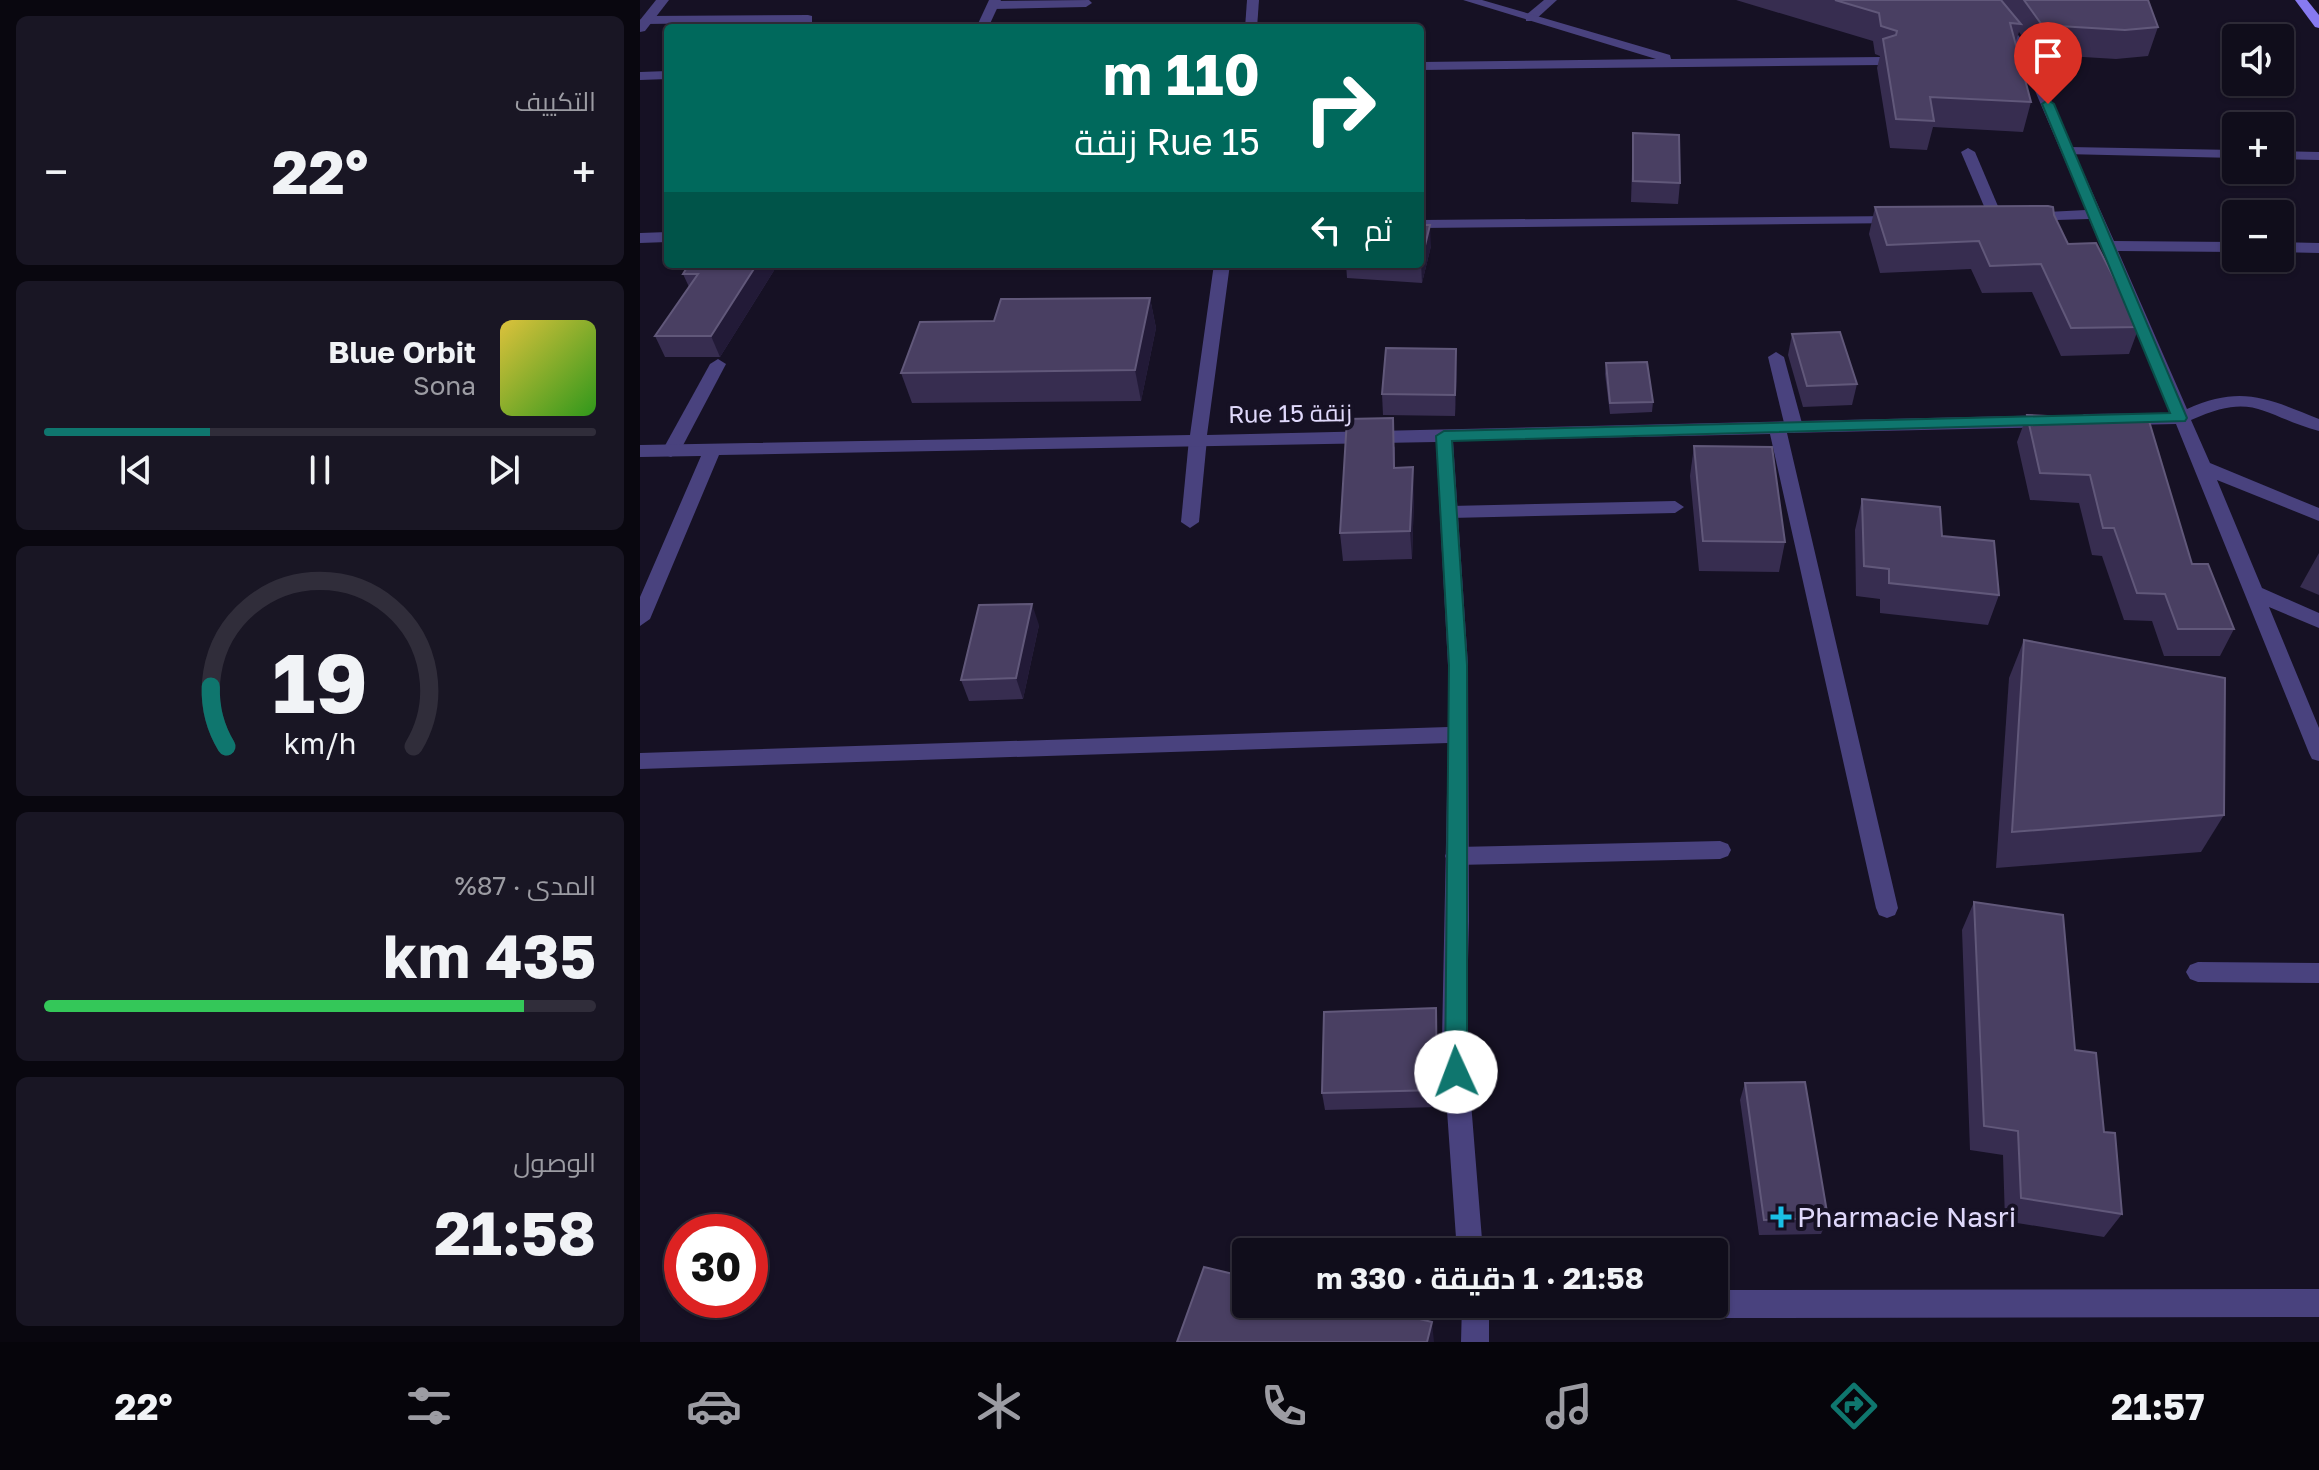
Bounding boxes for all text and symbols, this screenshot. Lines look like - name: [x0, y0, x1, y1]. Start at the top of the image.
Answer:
- pin: [2014, 22, 2082, 104]
- map controls: [2222, 24, 2294, 272]
- button: sound: [2222, 24, 2294, 96]
- icon: arrive: [2026, 34, 2070, 78]
- text: 110 m: [1103, 40, 1260, 107]
- icon: right: [1288, 56, 1392, 160]
- text: التكييف: [514, 86, 596, 117]
- button: +: [2222, 112, 2294, 184]
- text: Rue 15 زنقة: [1074, 120, 1260, 163]
- text: 22°: [272, 135, 368, 207]
- text: −: [44, 145, 68, 198]
- text: +: [572, 145, 596, 198]
- button: −: [2222, 200, 2294, 272]
- icon: left: [1304, 208, 1348, 252]
- text: ثم: [1364, 212, 1392, 248]
- text: Blue Orbit: [328, 334, 476, 370]
- text: Sona: [413, 370, 476, 401]
- street label: Rue 15 زنقة: [1228, 397, 1352, 428]
- icon: previous: [114, 448, 158, 492]
- icon: pause: [298, 448, 342, 492]
- icon: next: [482, 448, 526, 492]
- text: 19: [272, 631, 368, 731]
- text: km/h: [284, 726, 356, 760]
- text: المدى · 87%: [455, 870, 596, 901]
- text: 435 km: [383, 919, 596, 991]
- position arrow: [1414, 1030, 1498, 1114]
- text: الوصول: [513, 1147, 596, 1178]
- text: 21:58: [434, 1196, 596, 1268]
- place label: Pharmacie Nasri: [1797, 1200, 2016, 1233]
- marker: Pharmacie Nasri: [1772, 1208, 1790, 1226]
- speed limit sign: 30: [664, 1214, 768, 1318]
- text: 21:58 · 1 دقيقة · 330 m: [1316, 1260, 1644, 1296]
- icon: filters: [401, 1378, 457, 1434]
- icon: car: [686, 1378, 742, 1434]
- icon: climate: [971, 1378, 1027, 1434]
- icon: phone: [1256, 1378, 1312, 1434]
- icon: music: [1541, 1378, 1597, 1434]
- icon: directions: [1826, 1378, 1882, 1434]
- text: 22°: [115, 1385, 172, 1428]
- text: 21:57: [2111, 1385, 2205, 1428]

